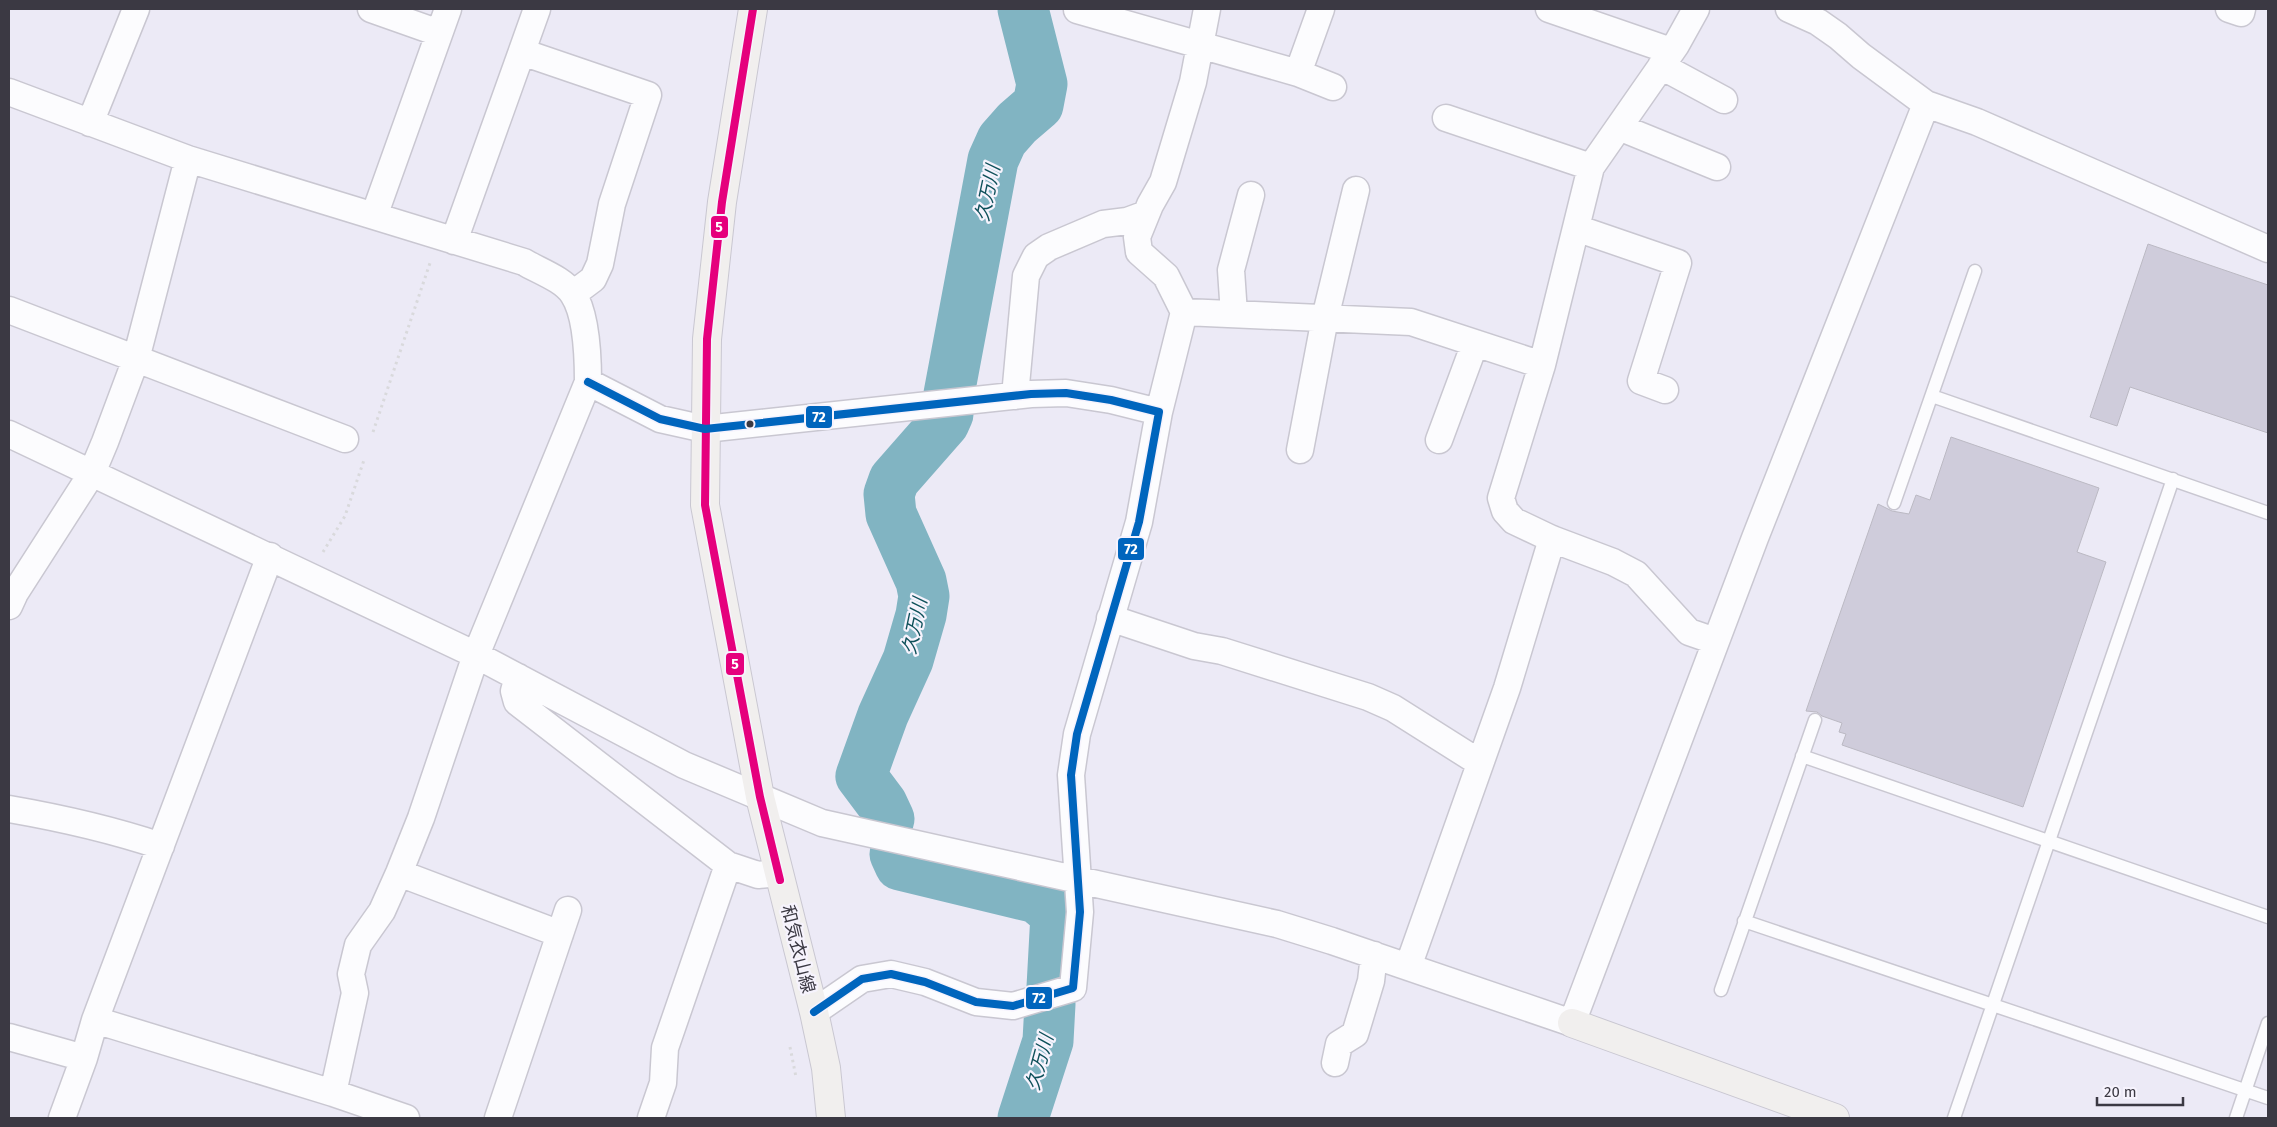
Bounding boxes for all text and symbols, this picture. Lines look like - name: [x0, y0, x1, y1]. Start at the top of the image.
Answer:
- water label: 久万川: [970, 161, 1005, 223]
- line badge: 5: [710, 215, 729, 239]
- text: 5: [715, 219, 723, 236]
- line badge: 72: [805, 405, 833, 429]
- text: 72: [812, 409, 826, 426]
- unlabelled marker: [745, 419, 755, 429]
- line badge: 72: [1117, 537, 1145, 561]
- text: 72: [1124, 541, 1138, 558]
- water label: 久万川: [897, 594, 932, 656]
- line badge: 5: [725, 652, 745, 676]
- text: 5: [731, 656, 739, 673]
- street label: 和気衣山線: [776, 903, 820, 995]
- line badge: 72: [1025, 986, 1053, 1010]
- text: 72: [1032, 990, 1046, 1007]
- water label: 久万川: [1021, 1030, 1058, 1093]
- scale bar: [2097, 1074, 2183, 1106]
- text: 20 m: [2104, 1083, 2137, 1101]

